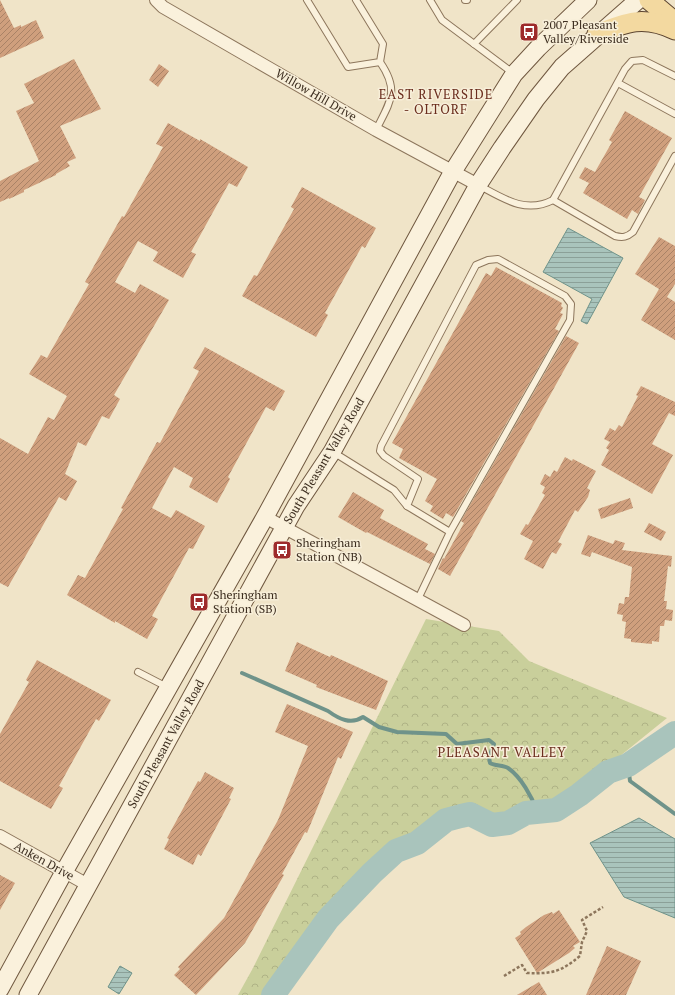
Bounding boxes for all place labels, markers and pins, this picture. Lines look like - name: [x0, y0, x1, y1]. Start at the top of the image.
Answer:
- place label: 2007 Pleasant Valley/Riverside: [543, 17, 629, 46]
- bus stop icon: 2007 Pleasant Valley/Riverside: [518, 21, 540, 43]
- place label: Sheringham Station (NB): [296, 535, 362, 564]
- bus stop icon: Sheringham Station (NB): [271, 539, 293, 561]
- place label: Sheringham Station (SB): [213, 587, 278, 616]
- bus stop icon: Sheringham Station (SB): [188, 591, 210, 613]

